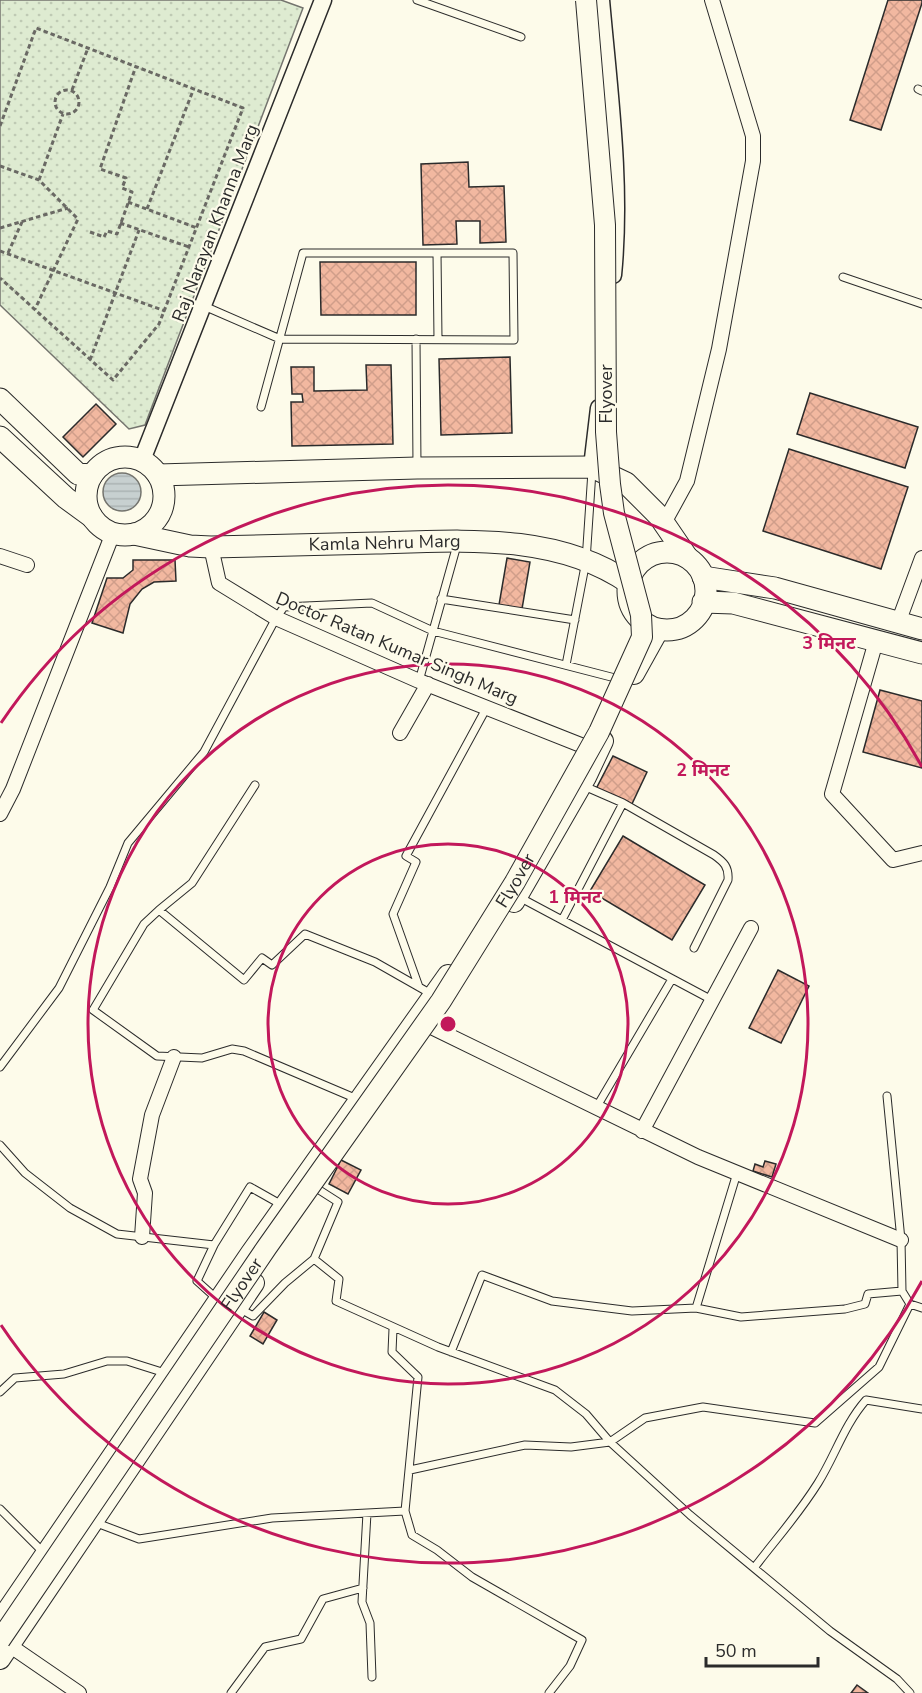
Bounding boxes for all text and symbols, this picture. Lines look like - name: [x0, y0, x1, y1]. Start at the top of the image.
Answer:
- street label: Raj Narayan Khanna Marg: [166, 121, 264, 325]
- street label: Flyover: [594, 364, 618, 424]
- street label: Kamla Nehru Marg: [308, 529, 461, 557]
- street label: Doctor Ratan Kumar Singh Marg: [272, 586, 522, 710]
- text: 3 मिनट: [802, 631, 856, 655]
- text: 2 मिनट: [676, 758, 730, 782]
- street label: Flyover: [490, 849, 541, 912]
- text: 1 मिनट: [548, 885, 602, 909]
- centre of rings: [438, 1014, 458, 1034]
- street label: Flyover: [215, 1253, 269, 1316]
- scale bar: [706, 1630, 818, 1668]
- text: 50 m: [715, 1639, 757, 1663]

